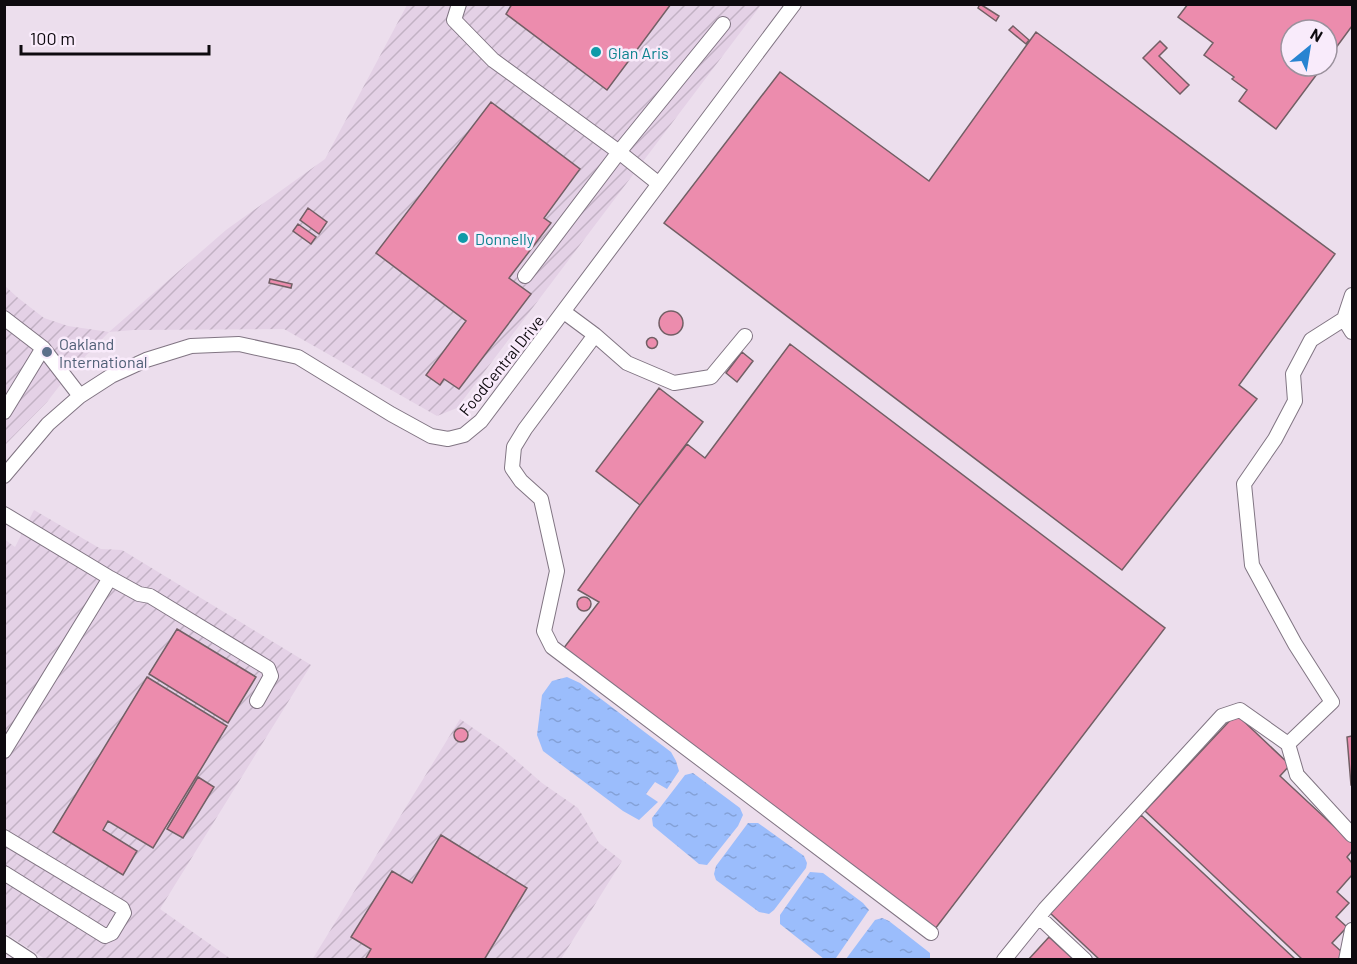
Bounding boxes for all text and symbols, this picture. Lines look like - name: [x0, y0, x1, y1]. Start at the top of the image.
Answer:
- scale bar: [21, 18, 208, 56]
- north arrow: [1279, 18, 1339, 78]
- text: N: [1307, 24, 1326, 45]
- text: 100 m: [30, 27, 75, 49]
- place label: Glan Aris: [608, 43, 669, 62]
- marker: Glan Aris: [589, 45, 603, 59]
- place label: Donnelly: [475, 229, 535, 248]
- marker: Donnelly: [456, 231, 470, 245]
- street label: FoodCentral Drive: [455, 311, 547, 419]
- place label: Oakland International: [59, 334, 148, 371]
- marker: Oakland International: [40, 345, 54, 359]

